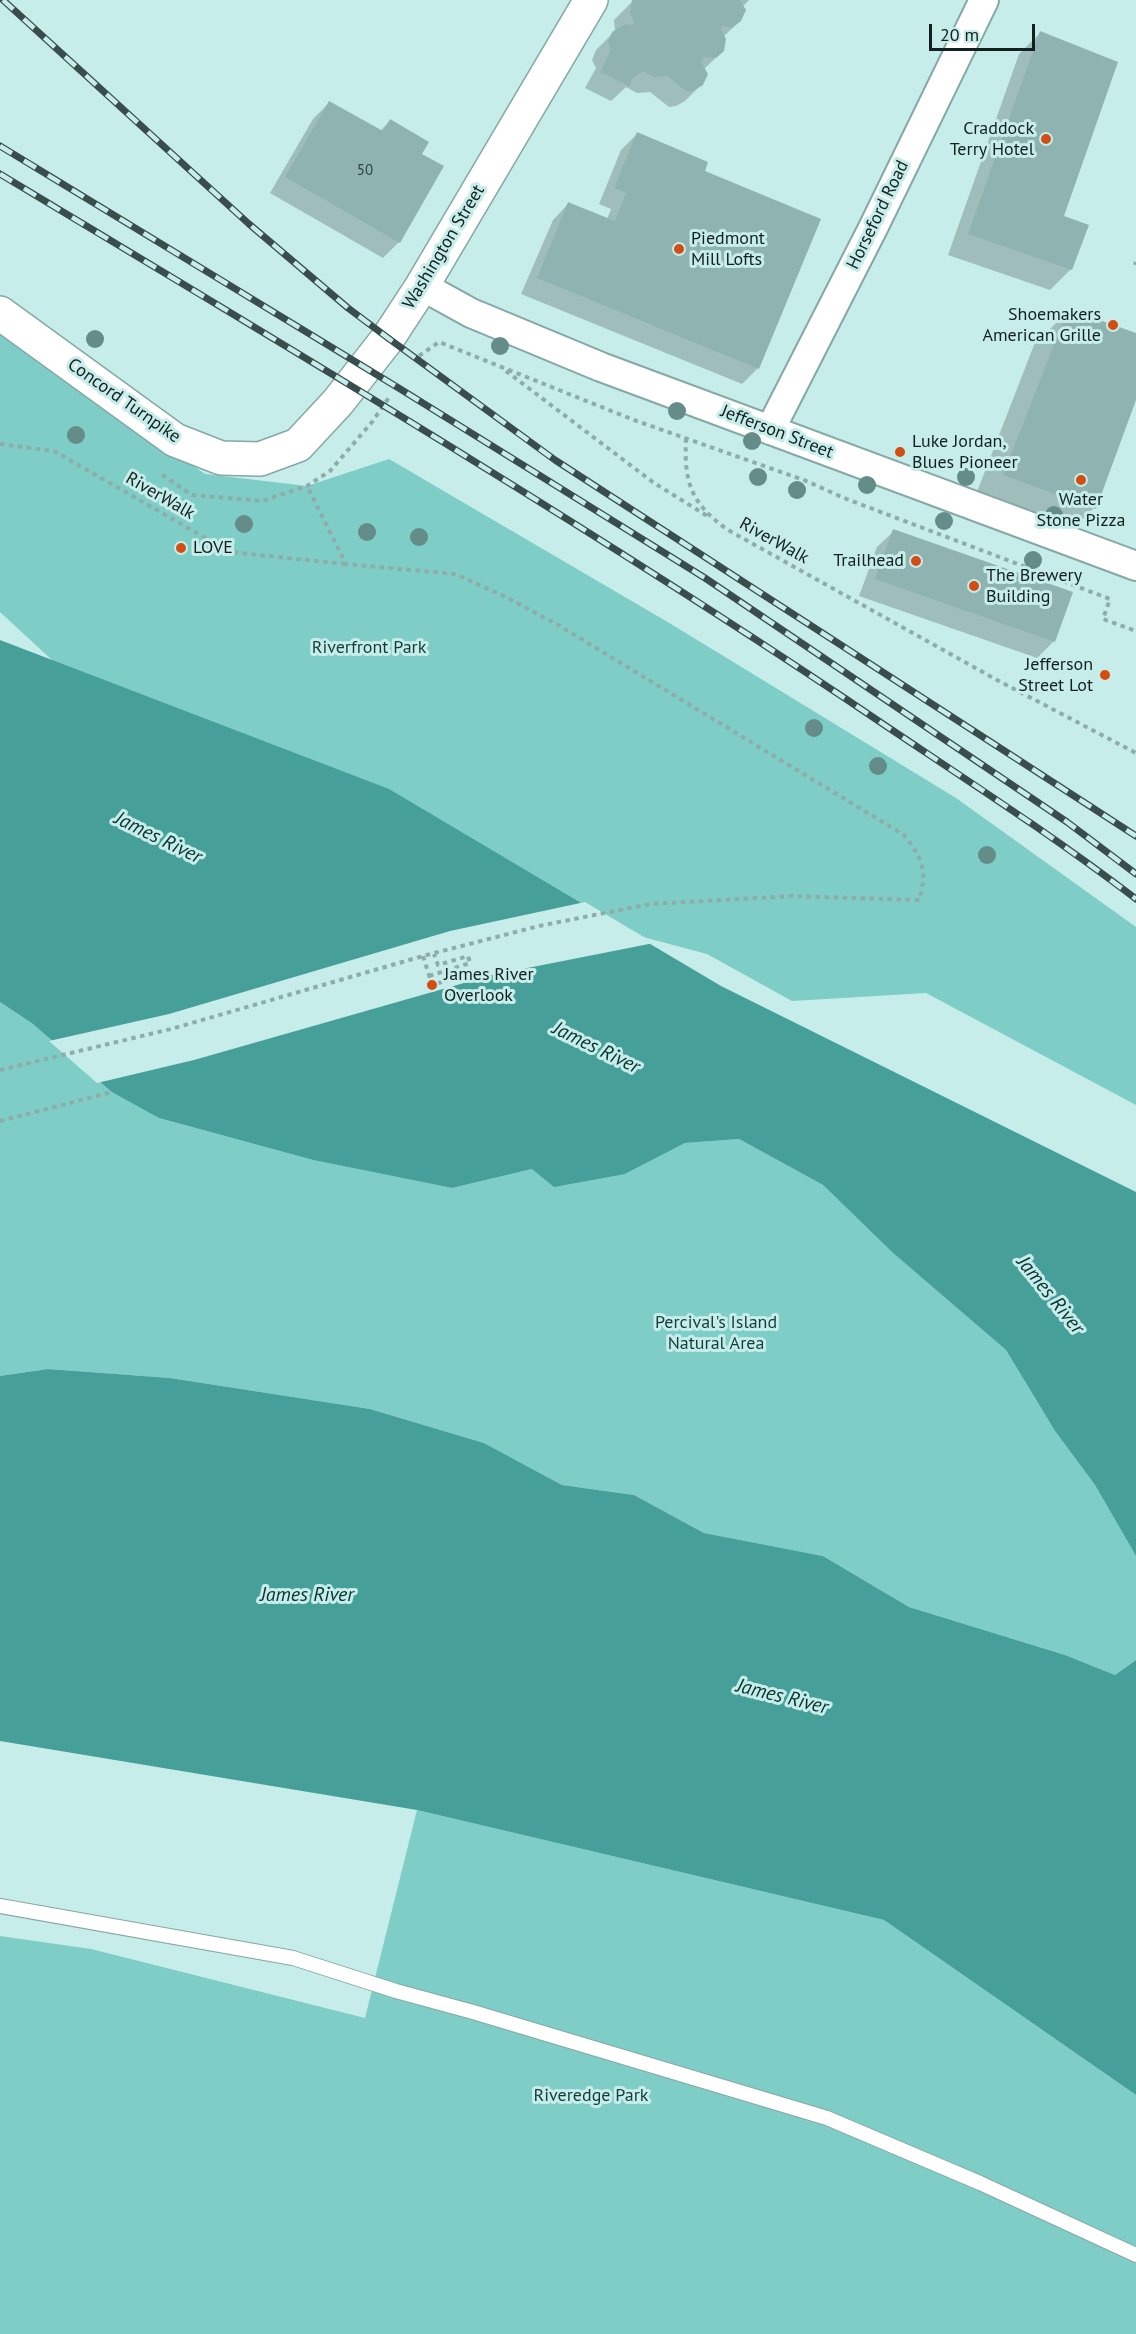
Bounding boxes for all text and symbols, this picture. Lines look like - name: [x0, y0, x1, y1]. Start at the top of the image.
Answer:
- scale bar: [932, 12, 1038, 50]
- text: 20 m: [940, 23, 979, 46]
- place label: Craddock Terry Hotel: [950, 118, 1034, 160]
- marker: Craddock Terry Hotel: [1039, 132, 1053, 146]
- street label: Horseford Road: [842, 157, 914, 273]
- house number: 50: [357, 162, 373, 180]
- street label: Washington Street: [398, 181, 490, 313]
- place label: Piedmont Mill Lofts: [691, 228, 765, 270]
- marker: Piedmont Mill Lofts: [672, 242, 686, 256]
- place label: Shoemakers American Grille: [982, 304, 1101, 346]
- marker: Shoemakers American Grille: [1106, 318, 1120, 332]
- street label: Concord Turnpike: [63, 354, 185, 448]
- street label: Jefferson Street: [718, 401, 836, 463]
- place label: Luke Jordan, Blues Pioneer: [912, 431, 1018, 474]
- marker: Luke Jordan, Blues Pioneer: [893, 445, 907, 459]
- street label: RiverWalk: [122, 468, 198, 524]
- marker: Water Stone Pizza: [1074, 473, 1088, 487]
- place label: Water Stone Pizza: [1037, 489, 1125, 532]
- street label: RiverWalk: [735, 513, 813, 569]
- place label: LOVE: [193, 537, 233, 559]
- marker: LOVE: [174, 541, 188, 555]
- place label: Trailhead: [833, 550, 904, 572]
- marker: Trailhead: [909, 554, 923, 568]
- place label: The Brewery Building: [986, 565, 1082, 608]
- marker: The Brewery Building: [967, 579, 981, 593]
- park label: Riverfront Park: [312, 637, 426, 659]
- place label: Jefferson Street Lot: [1018, 654, 1093, 696]
- marker: Jefferson Street Lot: [1098, 668, 1112, 682]
- water label: James River: [111, 807, 205, 869]
- place label: James River Overlook: [444, 964, 534, 1006]
- marker: James River Overlook: [425, 978, 439, 992]
- water label: James River: [549, 1017, 643, 1079]
- water label: James River: [1011, 1251, 1089, 1339]
- park label: Percival's Island Natural Area: [655, 1312, 777, 1354]
- water label: James River: [260, 1583, 354, 1607]
- water label: James River: [734, 1674, 830, 1720]
- park label: Riveredge Park: [534, 2085, 648, 2107]

